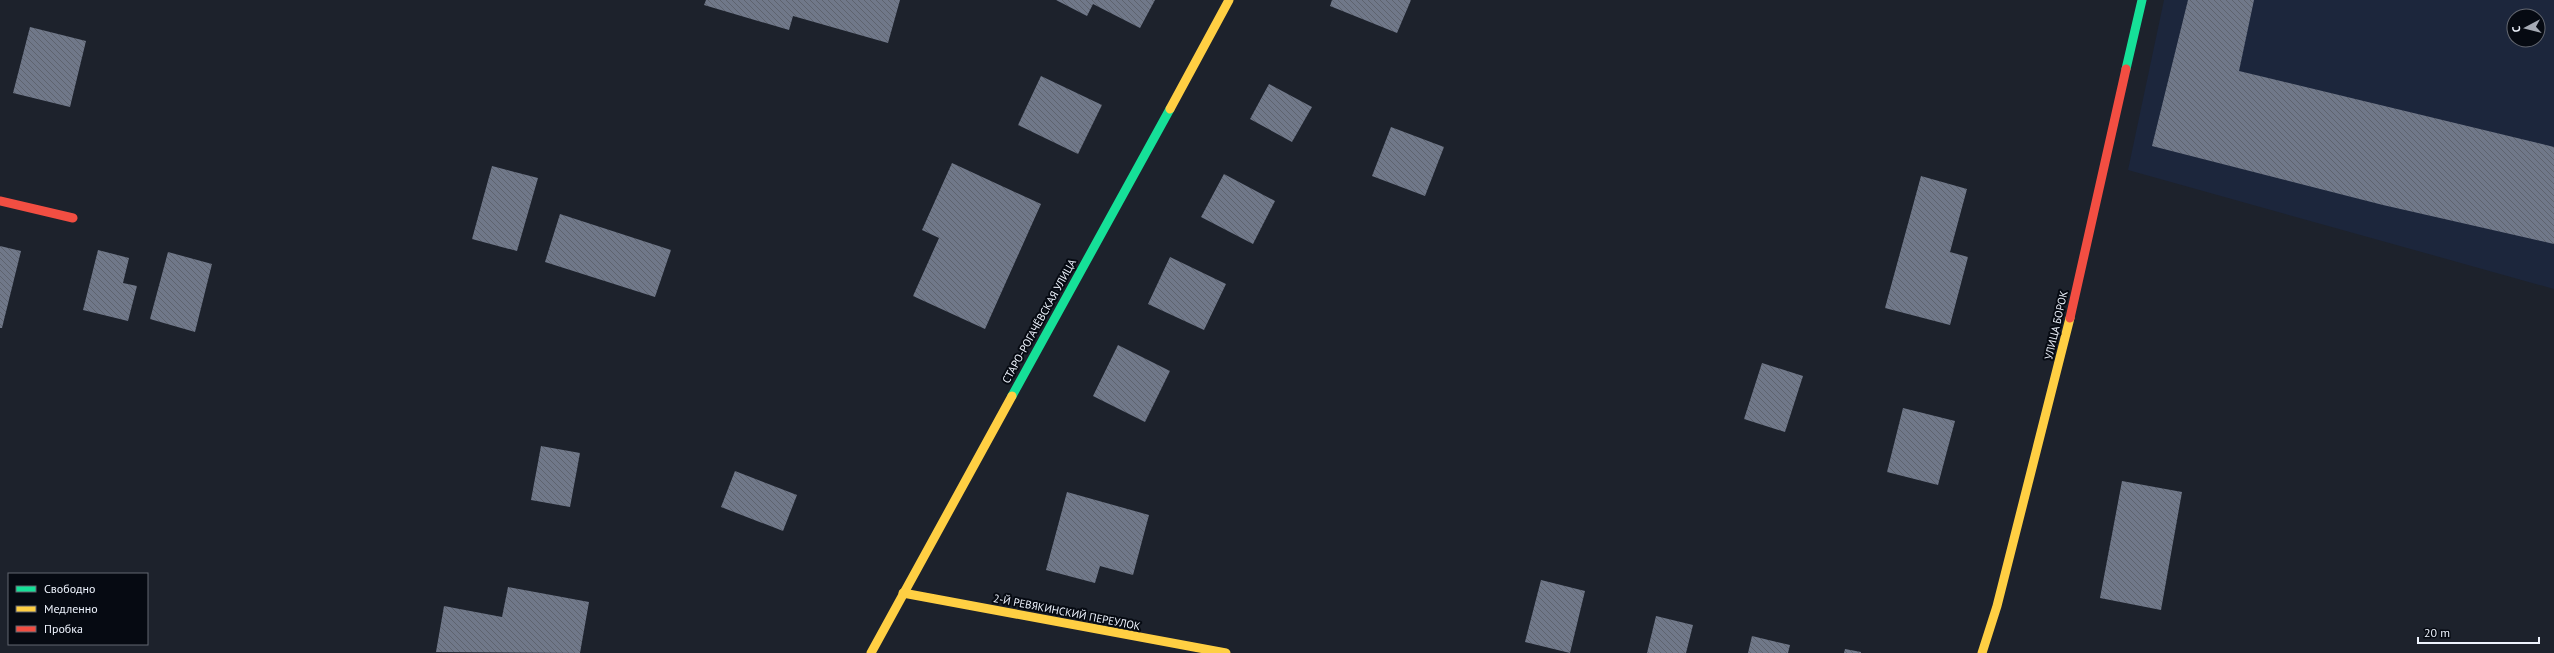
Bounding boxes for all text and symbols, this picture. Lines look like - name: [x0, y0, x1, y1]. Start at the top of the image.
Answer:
- north arrow: [2506, 8, 2546, 48]
- text: С: [2509, 25, 2523, 33]
- street label: СТАРО-РОГАЧЁВСКАЯ УЛИЦА: [999, 256, 1079, 386]
- street label: УЛИЦА БОРОК: [2041, 289, 2071, 361]
- legend: [8, 573, 148, 645]
- text: Свободно: [44, 581, 95, 596]
- street label: 2-Й РЕВЯКИНСКИЙ ПЕРЕУЛОК: [992, 591, 1142, 633]
- text: Медленно: [44, 601, 98, 616]
- scale bar: [2418, 619, 2539, 645]
- text: Пробка: [44, 621, 83, 636]
- text: 20 m: [2424, 625, 2450, 640]

